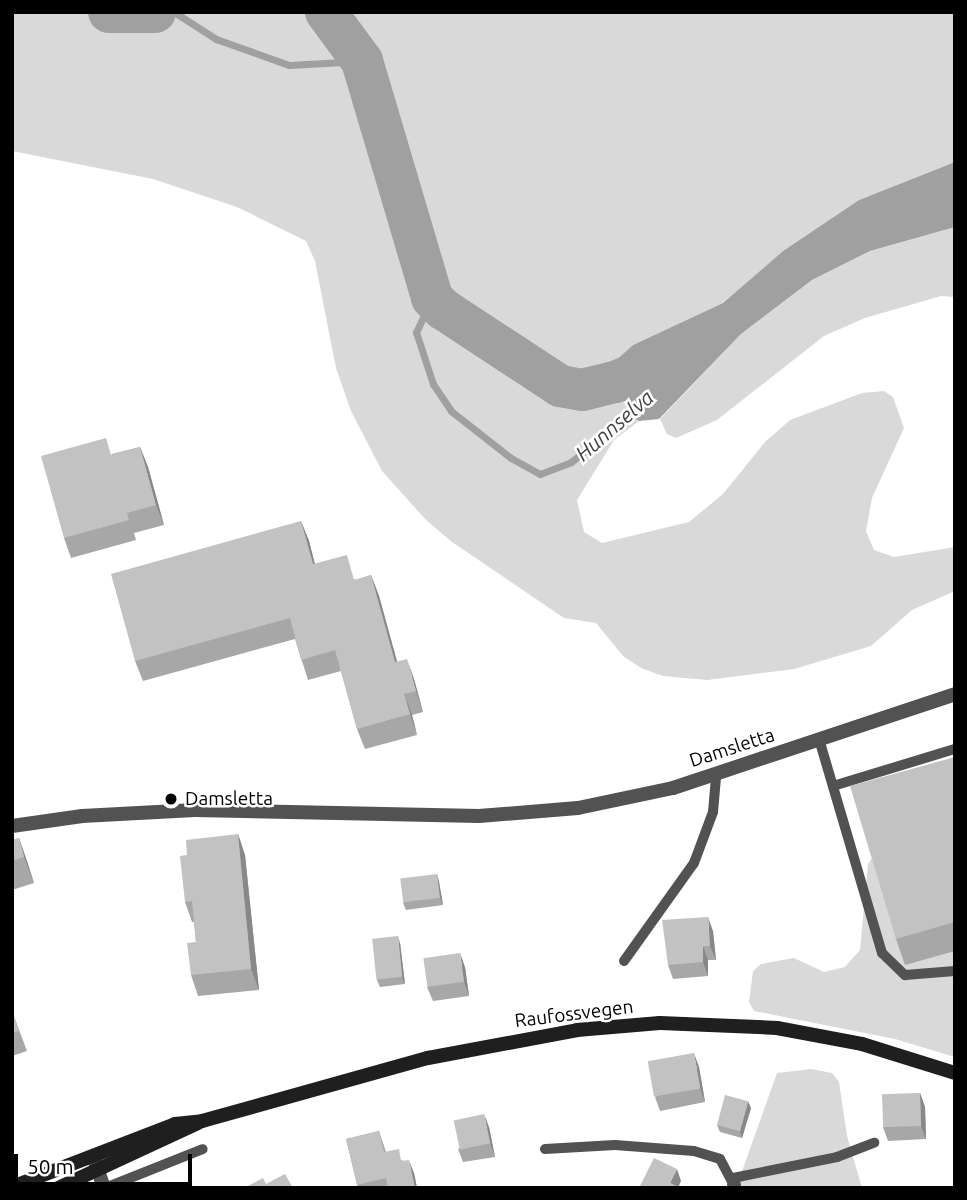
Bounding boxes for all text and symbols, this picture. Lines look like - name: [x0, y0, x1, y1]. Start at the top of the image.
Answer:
- water label: Hunnselva: [570, 384, 658, 466]
- street label: Damsletta: [687, 724, 777, 772]
- place label: Damsletta: [185, 788, 273, 810]
- marker: Damsletta: [163, 791, 179, 807]
- street label: Raufossvegen: [513, 995, 635, 1033]
- scale bar: [18, 1140, 196, 1184]
- text: 50 m: [27, 1154, 74, 1178]

